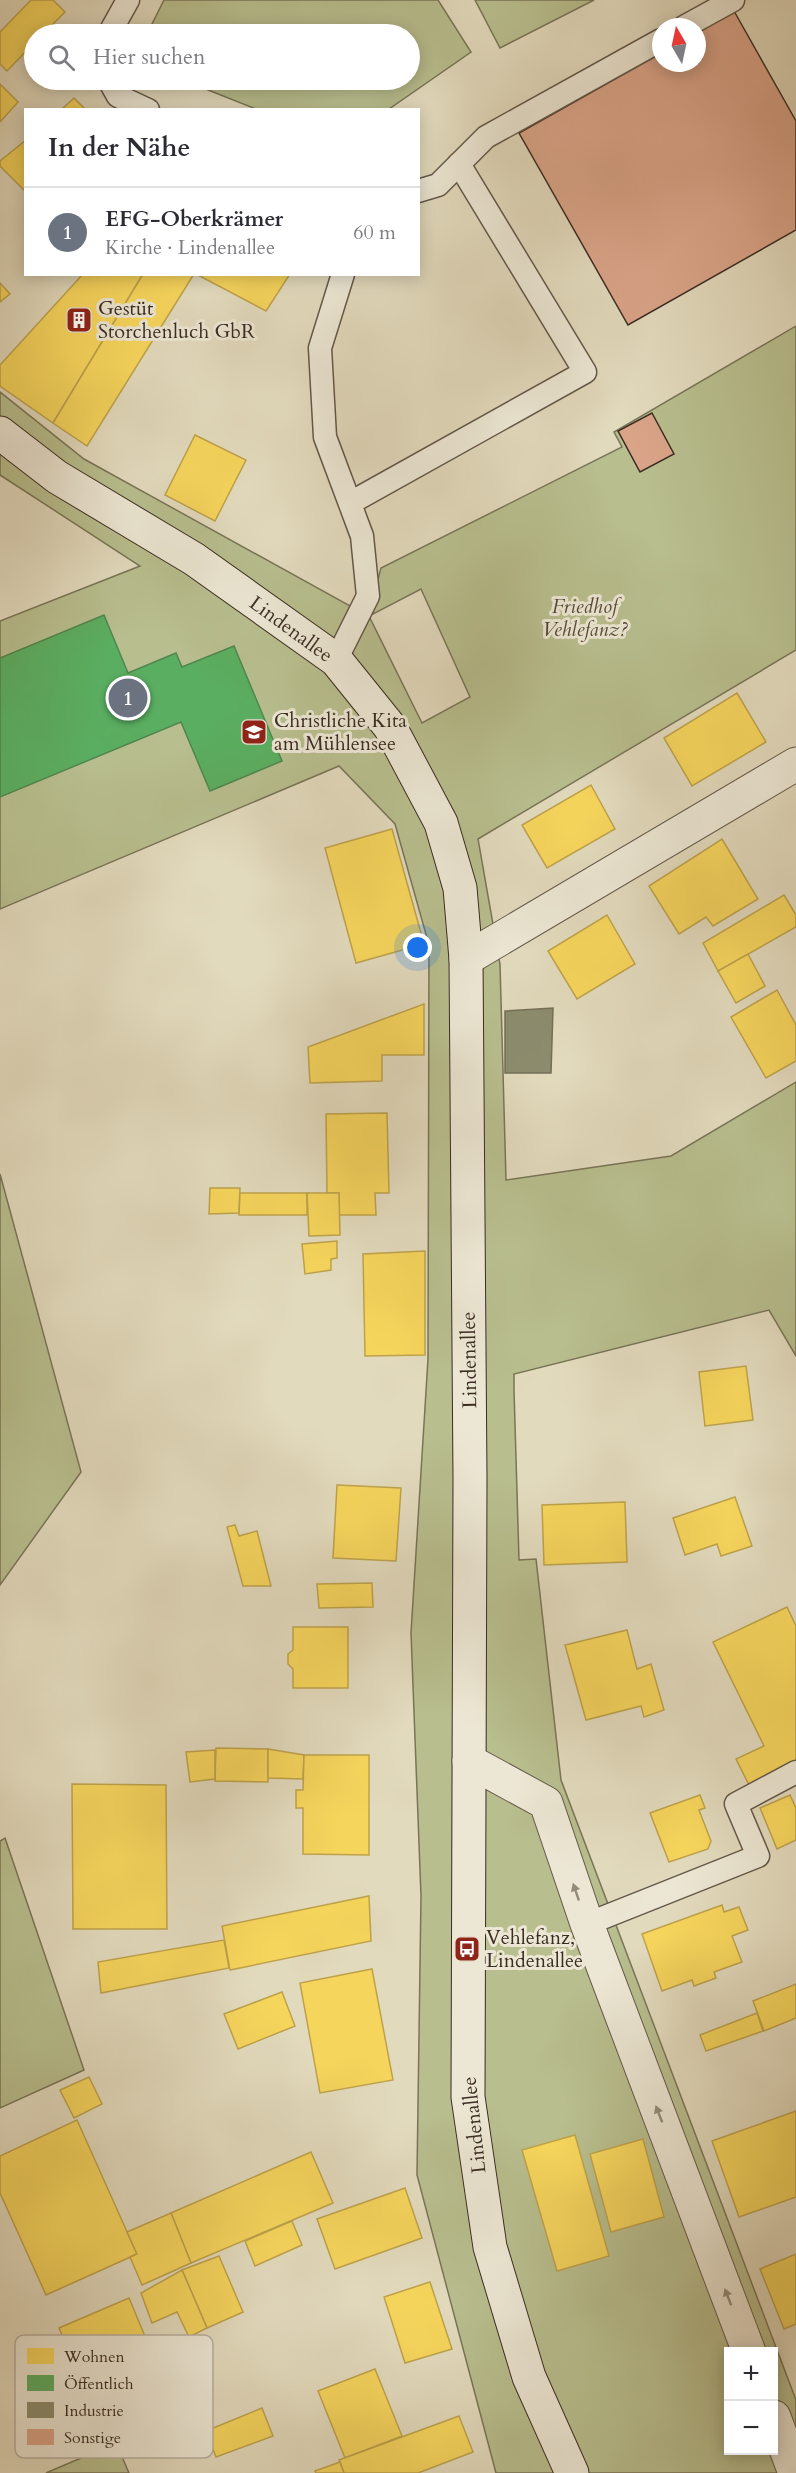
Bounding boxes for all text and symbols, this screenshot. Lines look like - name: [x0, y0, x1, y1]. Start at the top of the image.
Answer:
- north arrow: [652, 18, 706, 72]
- search box: [24, 24, 420, 90]
- icon: search: [45, 41, 78, 74]
- text: Hier suchen: [93, 42, 206, 72]
- text: In der Nähe: [48, 130, 190, 165]
- text: EFG-Oberkrämer: [105, 204, 283, 234]
- text: 1: [62, 219, 73, 246]
- text: 60 m: [353, 219, 396, 246]
- text: Kirche · Lindenallee: [105, 234, 275, 261]
- place label: Gestüt Storchenluch GbR: [98, 295, 255, 345]
- building icon: Gestüt Storchenluch GbR: [64, 305, 94, 335]
- street label: Lindenallee: [244, 590, 338, 668]
- park label: Friedhof Vehlefanz?: [542, 593, 628, 643]
- pin: 1: [108, 676, 148, 720]
- place label: Christliche Kita am Mühlensee: [274, 707, 407, 757]
- school or university icon: Christliche Kita am Mühlensee: [239, 717, 269, 747]
- your location: [403, 933, 432, 962]
- street label: Lindenallee: [455, 1311, 483, 1409]
- one-way arrow: [571, 1883, 581, 1901]
- place label: Vehlefanz, Lindenallee: [486, 1924, 583, 1974]
- bus stop icon: Vehlefanz, Lindenallee: [452, 1934, 482, 1964]
- street label: Lindenallee: [455, 2075, 493, 2175]
- one-way arrow: [654, 2105, 664, 2123]
- one-way arrow: [723, 2288, 732, 2306]
- legend: [15, 2335, 213, 2458]
- text: Wohnen: [63, 2346, 125, 2368]
- map controls: [724, 2347, 778, 2455]
- button: +: [724, 2347, 778, 2401]
- text: Öffentlich: [64, 2373, 134, 2395]
- text: Industrie: [64, 2400, 124, 2422]
- button: −: [724, 2401, 778, 2455]
- text: Sonstige: [64, 2427, 121, 2449]

